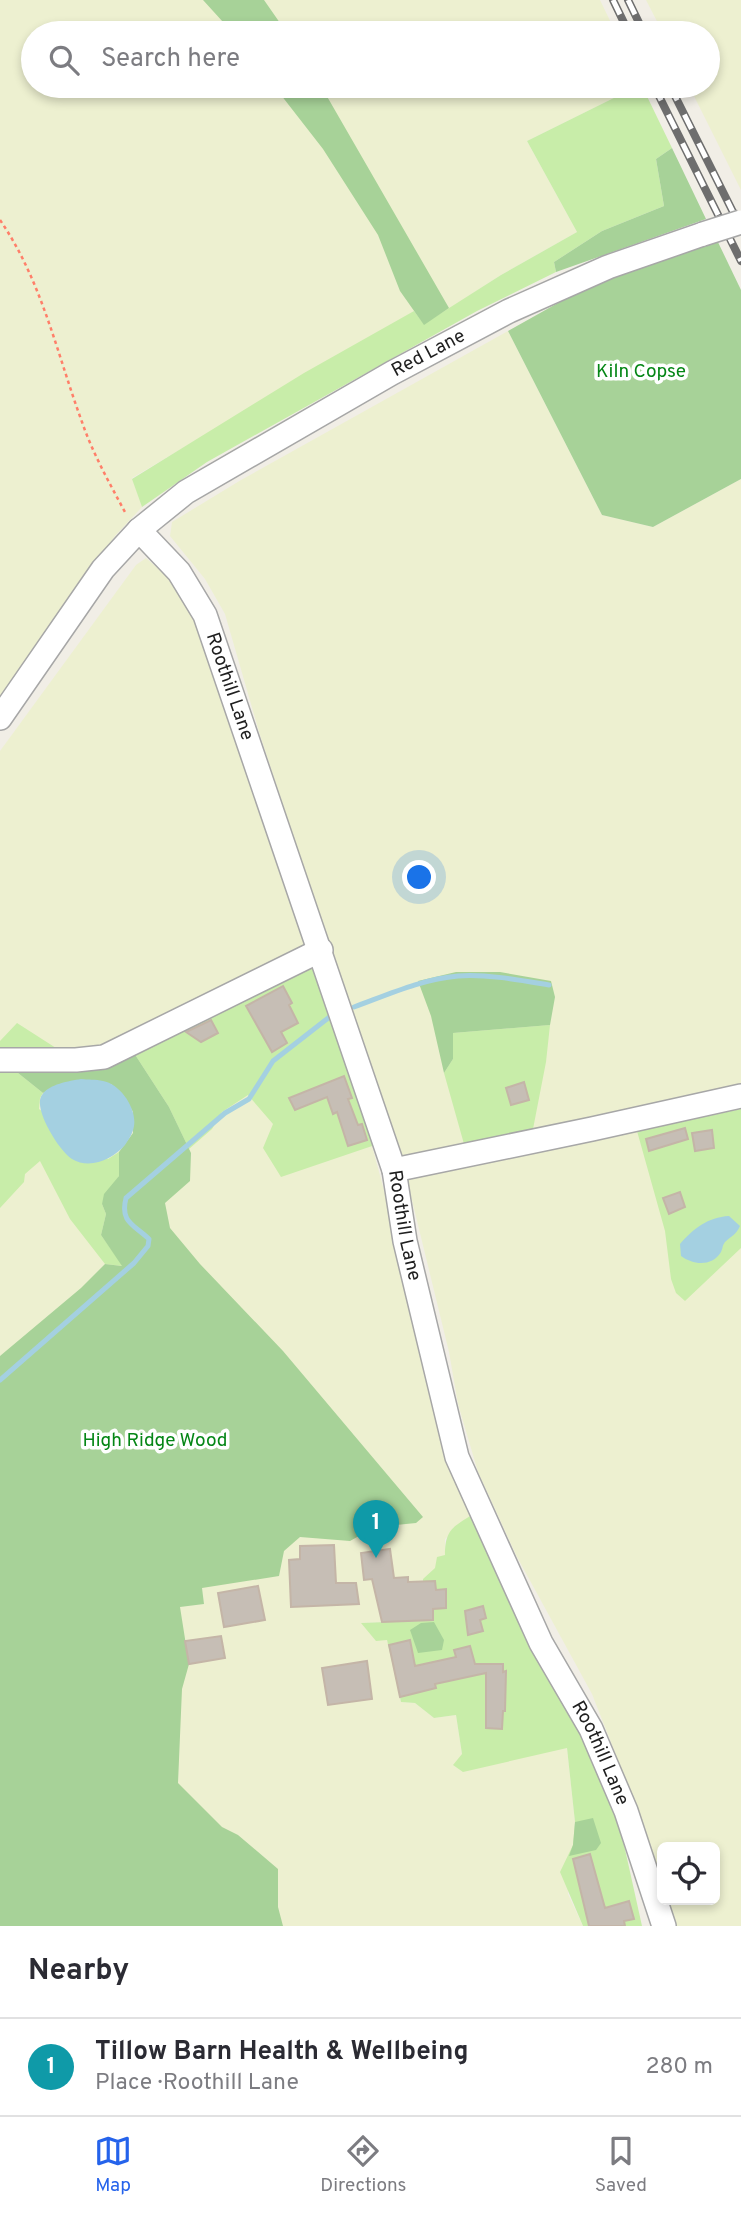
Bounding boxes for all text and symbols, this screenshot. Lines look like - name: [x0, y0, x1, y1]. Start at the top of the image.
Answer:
- search box: [21, 21, 720, 98]
- icon: search: [45, 41, 83, 79]
- text: Search here: [101, 43, 240, 76]
- street label: Red Lane: [388, 324, 470, 383]
- park label: Kiln Copse: [596, 360, 686, 384]
- street label: Roothill Lane: [200, 630, 259, 744]
- your location: [402, 860, 436, 894]
- street label: Roothill Lane: [382, 1168, 426, 1283]
- park label: High Ridge Wood: [82, 1429, 228, 1453]
- pin: 1: [353, 1500, 399, 1558]
- street label: Roothill Lane: [565, 1697, 634, 1809]
- map controls: [657, 1842, 720, 1905]
- button: locate: [657, 1842, 720, 1905]
- text: Nearby: [28, 1953, 129, 1990]
- text: Tillow Barn Health & Wellbeing: [95, 2036, 469, 2069]
- text: 1: [46, 2053, 56, 2082]
- text: 280 m: [645, 2053, 713, 2082]
- text: Place · Roothill Lane: [95, 2069, 299, 2098]
- tab: Map: [94, 2132, 132, 2198]
- tab: Directions: [320, 2132, 407, 2198]
- tab: Saved: [595, 2132, 647, 2198]

